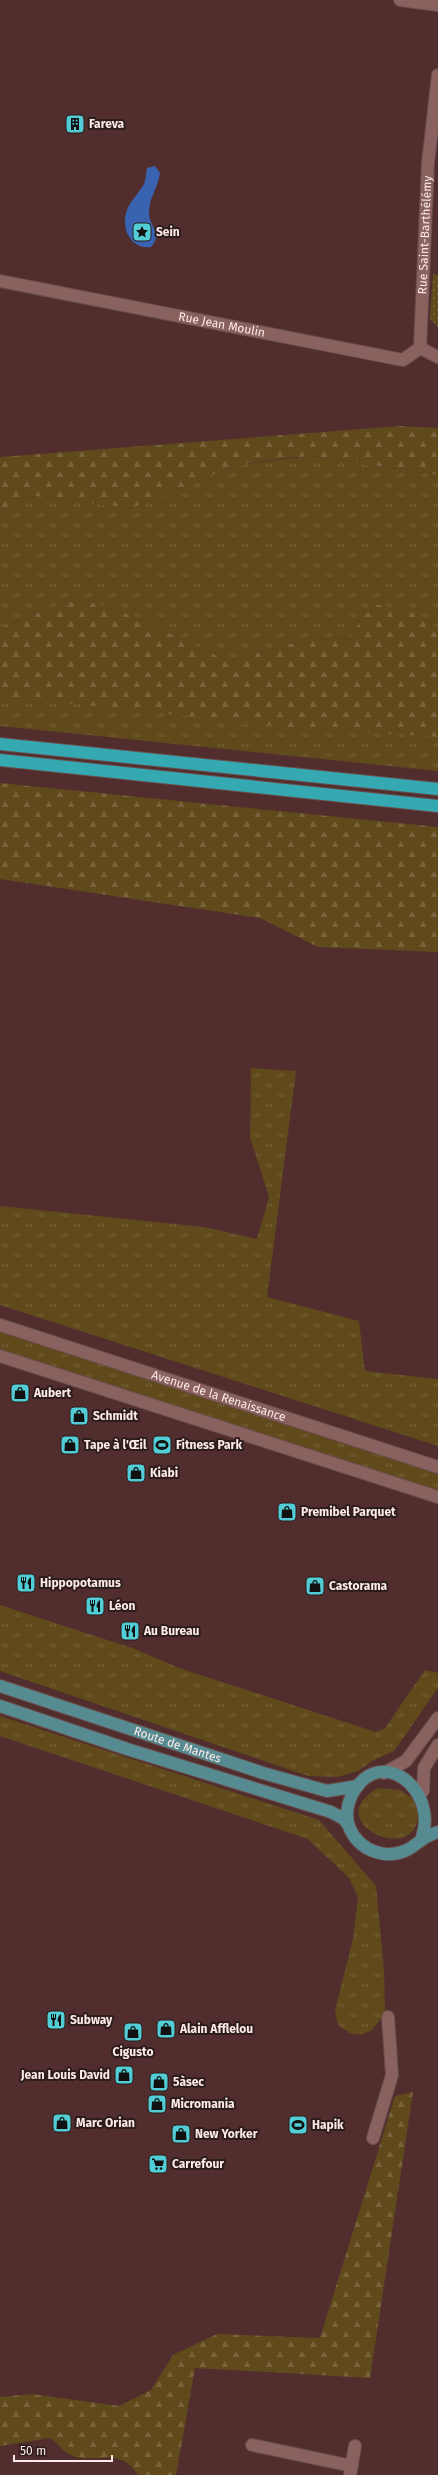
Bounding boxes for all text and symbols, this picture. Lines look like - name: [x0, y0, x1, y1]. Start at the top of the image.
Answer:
- building icon: Fareva: [64, 113, 86, 135]
- place label: Fareva: [89, 117, 125, 131]
- street label: Rue Saint-Barthélémy: [415, 175, 434, 295]
- place icon: Sein: [131, 221, 153, 243]
- place label: Sein: [156, 225, 180, 239]
- street label: Rue Jean Moulin: [177, 309, 266, 340]
- street label: Avenue de la Renaissance: [150, 1368, 288, 1424]
- shop icon: Aubert: [9, 1382, 31, 1404]
- place label: Aubert: [33, 1386, 72, 1400]
- shop icon: Schmidt: [68, 1405, 90, 1427]
- place label: Schmidt: [93, 1409, 138, 1423]
- shop icon: Tape à l'Œil: [59, 1434, 81, 1456]
- sports icon: Fitness Park: [151, 1434, 173, 1456]
- place label: Tape à l'Œil: [84, 1438, 147, 1452]
- place label: Fitness Park: [176, 1438, 242, 1452]
- shop icon: Kiabi: [125, 1462, 147, 1484]
- place label: Kiabi: [150, 1466, 178, 1480]
- shop icon: Premibel Parquet: [276, 1501, 298, 1523]
- place label: Premibel Parquet: [301, 1505, 396, 1519]
- restaurant icon: Hippopotamus: [15, 1572, 37, 1594]
- shop icon: Castorama: [304, 1575, 326, 1597]
- place label: Hippopotamus: [40, 1576, 121, 1590]
- place label: Castorama: [329, 1579, 388, 1593]
- restaurant icon: Léon: [84, 1595, 106, 1617]
- place label: Léon: [109, 1599, 135, 1613]
- restaurant icon: Au Bureau: [119, 1620, 141, 1642]
- place label: Au Bureau: [143, 1624, 200, 1638]
- street label: Route de Mantes: [132, 1724, 223, 1766]
- restaurant icon: Subway: [45, 2009, 67, 2031]
- place label: Subway: [70, 2013, 113, 2027]
- shop icon: Alain Afflelou: [155, 2018, 177, 2040]
- shop icon: Cigusto: [122, 2021, 144, 2043]
- place label: Alain Afflelou: [179, 2022, 253, 2036]
- place label: Cigusto: [113, 2045, 153, 2059]
- shop icon: Jean Louis David: [113, 2064, 135, 2086]
- place label: Jean Louis David: [20, 2068, 110, 2082]
- shop icon: 5àsec: [148, 2071, 170, 2093]
- place label: 5àsec: [173, 2075, 204, 2089]
- shop icon: Micromania: [146, 2093, 168, 2115]
- place label: Micromania: [171, 2097, 235, 2111]
- shop icon: Marc Orian: [51, 2112, 73, 2134]
- sports icon: Hapik: [287, 2114, 309, 2136]
- place label: Marc Orian: [76, 2116, 135, 2130]
- place label: Hapik: [312, 2118, 344, 2132]
- shop icon: New Yorker: [170, 2123, 192, 2145]
- place label: New Yorker: [195, 2127, 258, 2141]
- supermarket icon: Carrefour: [147, 2153, 169, 2175]
- place label: Carrefour: [172, 2157, 224, 2171]
- scale bar: [14, 2437, 112, 2463]
- text: 50 m: [20, 2444, 46, 2458]

